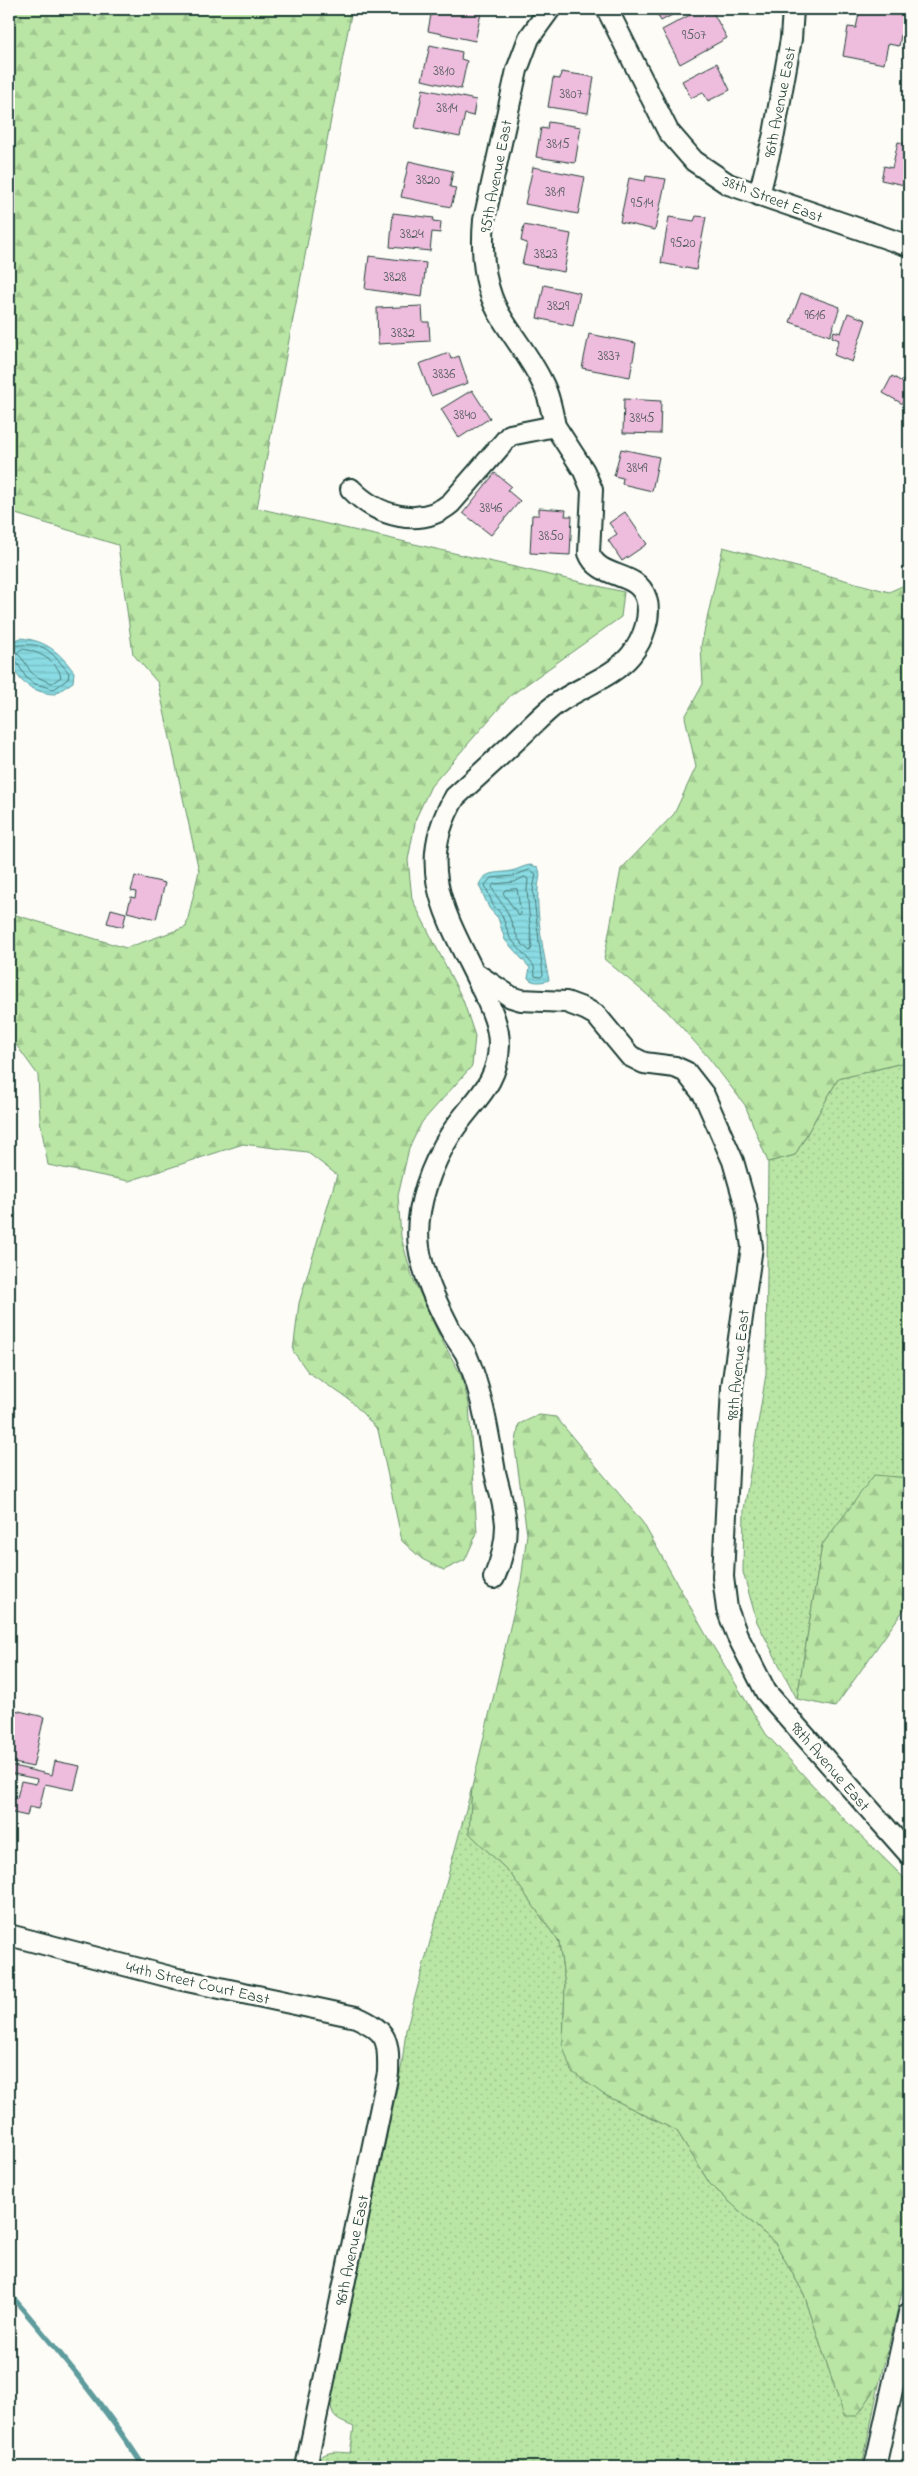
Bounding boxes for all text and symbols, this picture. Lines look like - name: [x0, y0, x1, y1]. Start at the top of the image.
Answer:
- house number: 9507: [682, 25, 706, 46]
- street label: 96th Avenue East: [758, 44, 804, 160]
- house number: 3810: [433, 61, 455, 82]
- house number: 3807: [560, 84, 583, 105]
- house number: 3814: [436, 98, 458, 119]
- street label: 95th Avenue East: [474, 117, 520, 235]
- house number: 3815: [546, 134, 570, 155]
- house number: 3820: [416, 170, 440, 191]
- street label: 38th Street East: [719, 170, 827, 230]
- house number: 3819: [545, 182, 566, 203]
- house number: 9514: [631, 193, 653, 214]
- house number: 3824: [400, 224, 424, 245]
- house number: 9520: [670, 233, 696, 254]
- house number: 3823: [534, 244, 558, 265]
- house number: 3828: [383, 267, 407, 288]
- house number: 3829: [547, 296, 570, 317]
- house number: 9616: [805, 305, 826, 326]
- house number: 3832: [391, 323, 415, 344]
- house number: 3837: [598, 346, 621, 367]
- house number: 3836: [433, 364, 455, 385]
- house number: 3840: [454, 405, 476, 426]
- house number: 3845: [630, 408, 654, 429]
- house number: 3849: [626, 458, 648, 479]
- house number: 3846: [480, 498, 502, 519]
- house number: 3850: [538, 526, 564, 547]
- street label: 98th Avenue East: [721, 1308, 757, 1422]
- street label: 98th Avenue East: [784, 1717, 876, 1818]
- street label: 44th Street Court East: [123, 1956, 272, 2012]
- street label: 96th Avenue East: [330, 2192, 377, 2308]

